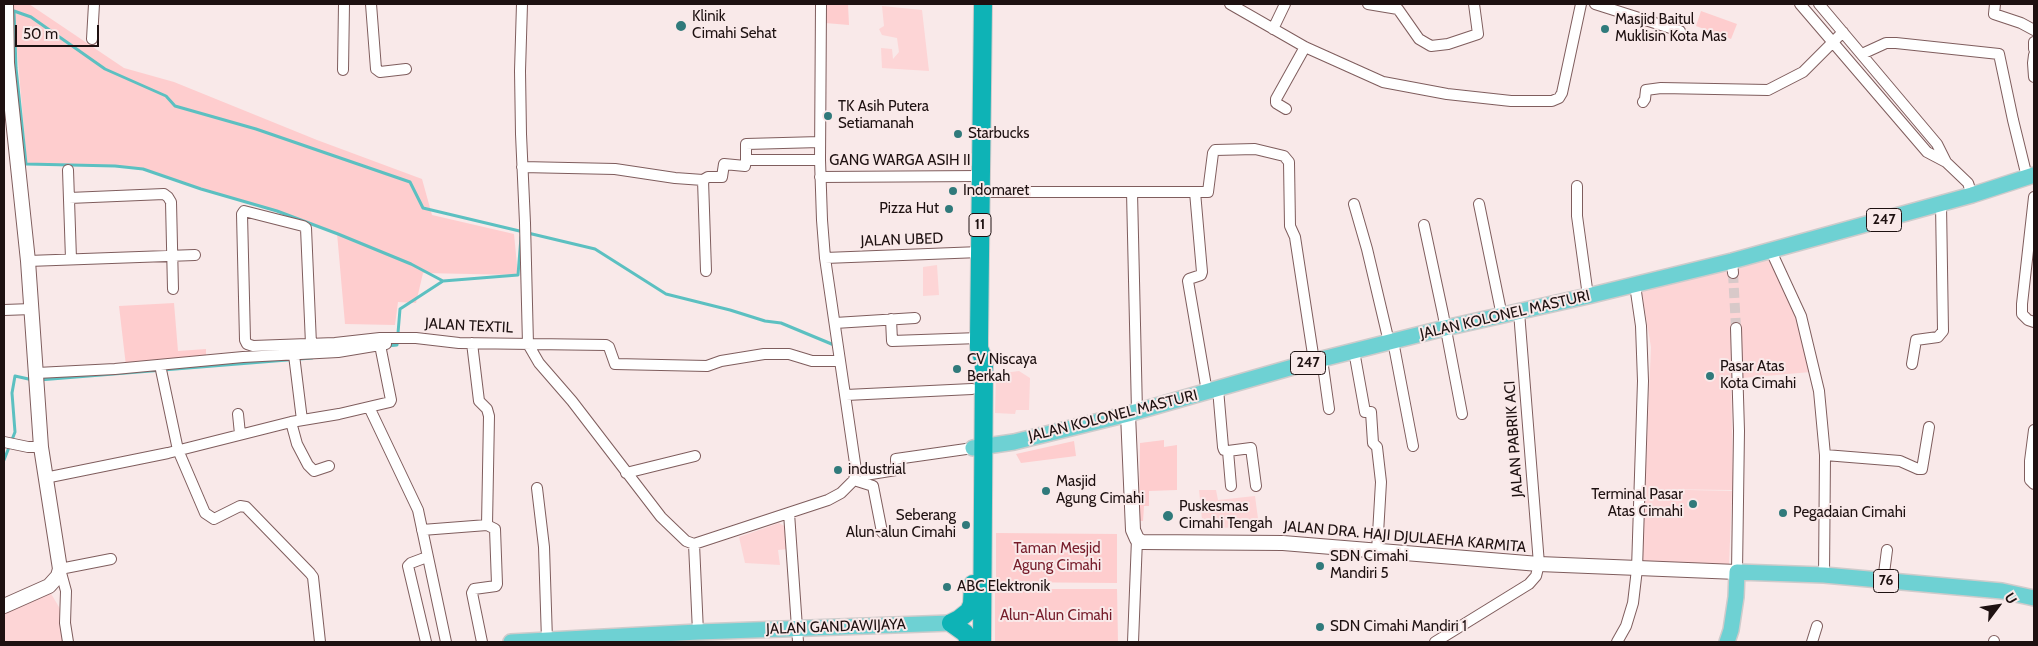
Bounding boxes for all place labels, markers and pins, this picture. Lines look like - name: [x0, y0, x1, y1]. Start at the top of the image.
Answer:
- place label: Klinik Cimahi Sehat: [692, 8, 777, 43]
- place label: Masjid Baitul Muklisin Kota Mas: [1615, 11, 1727, 46]
- marker: Klinik Cimahi Sehat: [674, 19, 688, 33]
- marker: Masjid Baitul Muklisin Kota Mas: [1599, 23, 1611, 35]
- place label: TK Asih Putera Setiamanah: [838, 98, 929, 133]
- marker: TK Asih Putera Setiamanah: [822, 110, 834, 122]
- place label: Starbucks: [968, 125, 1029, 143]
- marker: Starbucks: [952, 128, 964, 140]
- place label: Indomaret: [963, 182, 1029, 200]
- marker: Indomaret: [947, 185, 959, 197]
- place label: Pizza Hut: [879, 200, 939, 218]
- marker: Pizza Hut: [943, 203, 955, 215]
- place label: CV Niscaya Berkah: [967, 351, 1037, 386]
- place label: Pasar Atas Kota Cimahi: [1720, 358, 1796, 393]
- marker: CV Niscaya Berkah: [951, 363, 963, 375]
- marker: Pasar Atas Kota Cimahi: [1704, 370, 1716, 382]
- place label: industrial: [848, 461, 906, 479]
- marker: industrial: [832, 464, 844, 476]
- place label: Masjid Agung Cimahi: [1056, 473, 1144, 508]
- marker: Masjid Agung Cimahi: [1040, 485, 1052, 497]
- place label: Terminal Pasar Atas Cimahi: [1591, 486, 1683, 521]
- place label: Puskesmas Cimahi Tengah: [1179, 498, 1273, 533]
- marker: Terminal Pasar Atas Cimahi: [1687, 498, 1699, 510]
- place label: Pegadaian Cimahi: [1793, 504, 1906, 522]
- place label: Seberang Alun-alun Cimahi: [846, 507, 956, 542]
- marker: Pegadaian Cimahi: [1777, 507, 1789, 519]
- marker: Puskesmas Cimahi Tengah: [1161, 509, 1175, 523]
- marker: Seberang Alun-alun Cimahi: [960, 519, 972, 531]
- place label: SDN Cimahi Mandiri 5: [1330, 548, 1408, 583]
- marker: SDN Cimahi Mandiri 5: [1314, 560, 1326, 572]
- place label: ABC Elektronik: [957, 578, 1050, 596]
- marker: ABC Elektronik: [941, 581, 953, 593]
- place label: SDN Cimahi Mandiri 1: [1330, 618, 1467, 636]
- marker: SDN Cimahi Mandiri 1: [1314, 621, 1326, 633]

